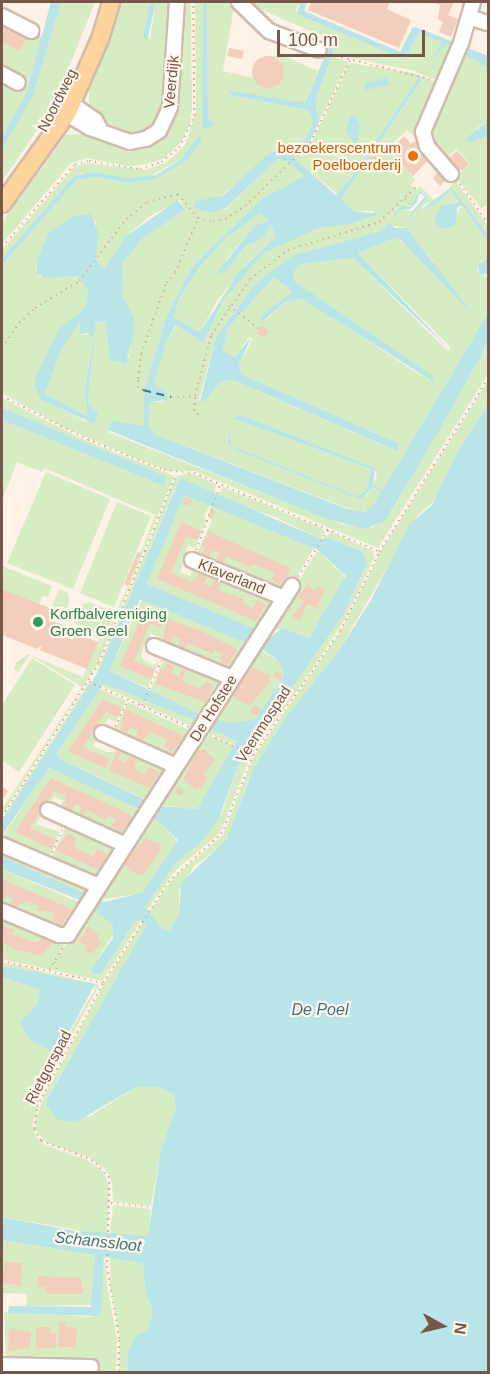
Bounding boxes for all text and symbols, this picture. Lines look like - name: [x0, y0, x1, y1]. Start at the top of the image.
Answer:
- scale bar: [280, 18, 428, 56]
- text: 100 m: [288, 30, 338, 50]
- street label: Veerdijk: [160, 55, 182, 109]
- street label: Noordweg: [33, 65, 81, 135]
- place label: bezoekerscentrum Poelboerderij: [278, 138, 401, 173]
- marker: bezoekerscentrum Poelboerderij: [406, 149, 420, 163]
- street label: Klaverland: [196, 554, 268, 598]
- place label: Korfbalvereniging Groen Geel: [50, 604, 167, 639]
- marker: Korfbalvereniging Groen Geel: [31, 615, 45, 629]
- street label: De Hofstee: [185, 671, 241, 745]
- street label: Veenmospad: [232, 682, 294, 766]
- water label: De Poel: [292, 1000, 348, 1020]
- street label: Rietgorspad: [21, 1027, 75, 1107]
- water label: Schanssloot: [54, 1228, 142, 1256]
- north arrow: [412, 1296, 472, 1356]
- text: N: [451, 1322, 470, 1335]

